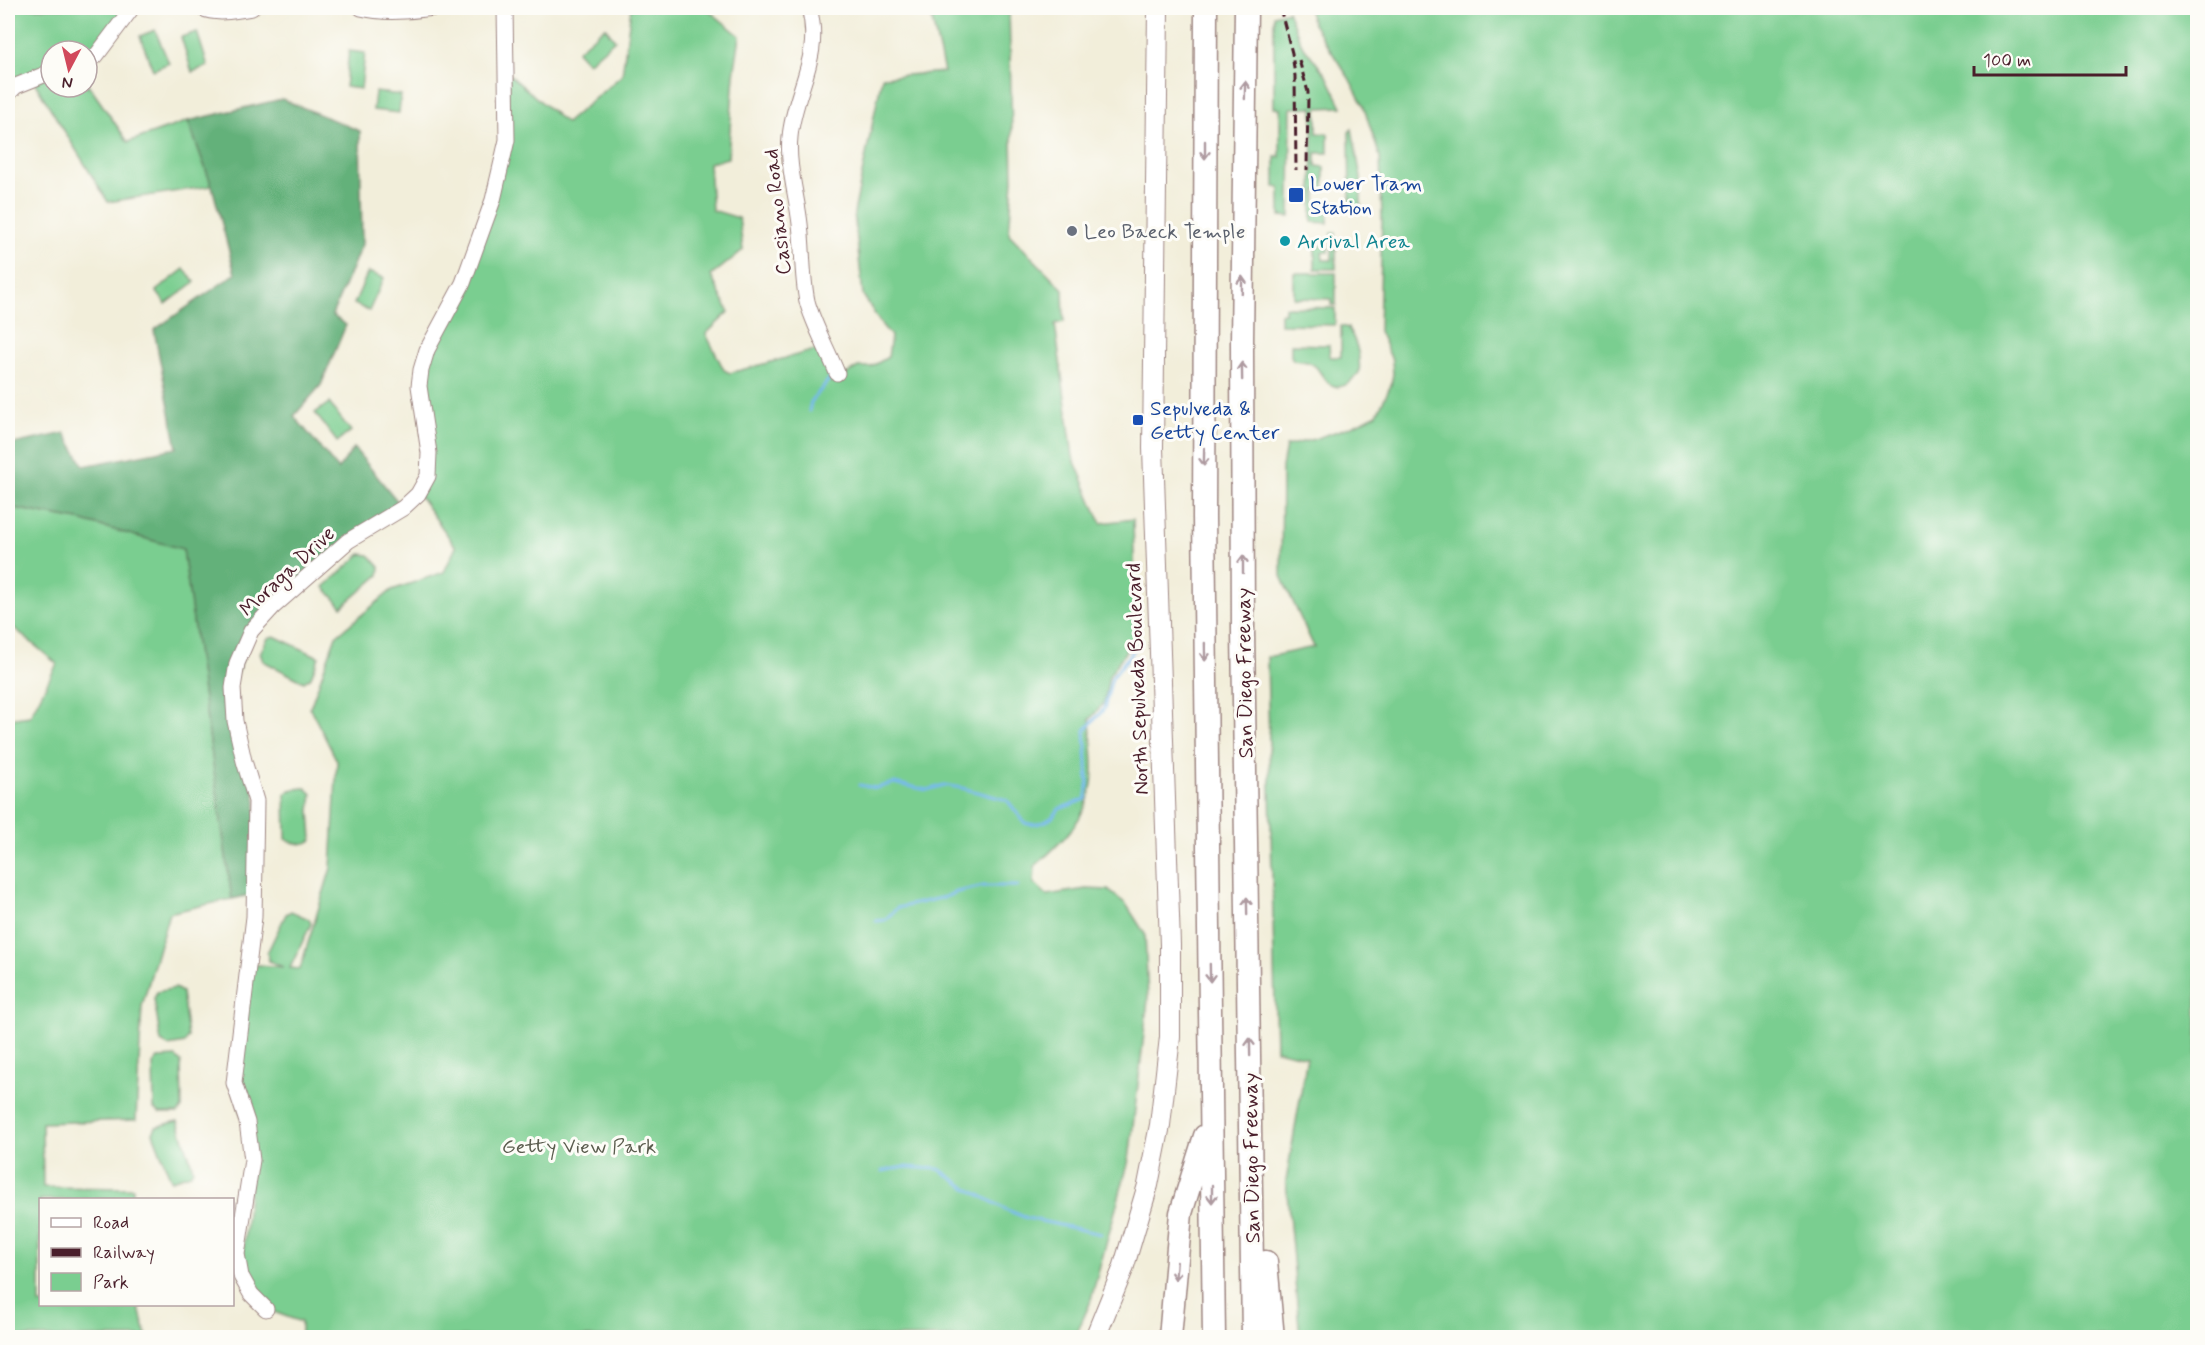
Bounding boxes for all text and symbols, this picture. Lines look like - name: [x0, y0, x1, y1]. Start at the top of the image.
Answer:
- north arrow: [39, 39, 99, 99]
- scale bar: [1974, 39, 2126, 77]
- text: 100 m: [1983, 49, 2031, 73]
- text: N: [61, 71, 74, 93]
- one-way arrow: [1239, 80, 1251, 100]
- one-way arrow: [1200, 139, 1211, 159]
- street label: Casiano Road: [757, 147, 799, 276]
- place label: Lower Tram Station: [1310, 170, 1422, 222]
- marker: Lower Tram Station: [1287, 186, 1305, 204]
- place label: Leo Baeck Temple: [1084, 218, 1245, 246]
- marker: Leo Baeck Temple: [1065, 224, 1079, 238]
- place label: Arrival Area: [1297, 228, 1410, 256]
- marker: Arrival Area: [1278, 234, 1292, 248]
- one-way arrow: [1237, 275, 1248, 295]
- one-way arrow: [1236, 362, 1248, 382]
- place label: Sepulveda & Getty Center: [1150, 395, 1280, 447]
- marker: Sepulveda & Getty Center: [1131, 413, 1145, 427]
- one-way arrow: [1198, 447, 1210, 467]
- street label: Moraga Drive: [234, 520, 342, 624]
- one-way arrow: [1237, 554, 1248, 574]
- street label: North Sepulveda Boulevard: [1120, 562, 1156, 796]
- street label: San Diego Freeway: [1230, 587, 1260, 759]
- one-way arrow: [1199, 642, 1211, 662]
- one-way arrow: [1242, 896, 1253, 916]
- one-way arrow: [1204, 963, 1216, 983]
- one-way arrow: [1244, 1037, 1256, 1057]
- street label: San Diego Freeway: [1237, 1072, 1267, 1244]
- park label: Getty View Park: [502, 1133, 656, 1161]
- one-way arrow: [1206, 1184, 1218, 1204]
- legend: [39, 1198, 234, 1306]
- text: Road: [93, 1211, 129, 1235]
- text: Railway: [93, 1241, 155, 1265]
- one-way arrow: [1170, 1260, 1181, 1280]
- text: Park: [93, 1271, 129, 1295]

